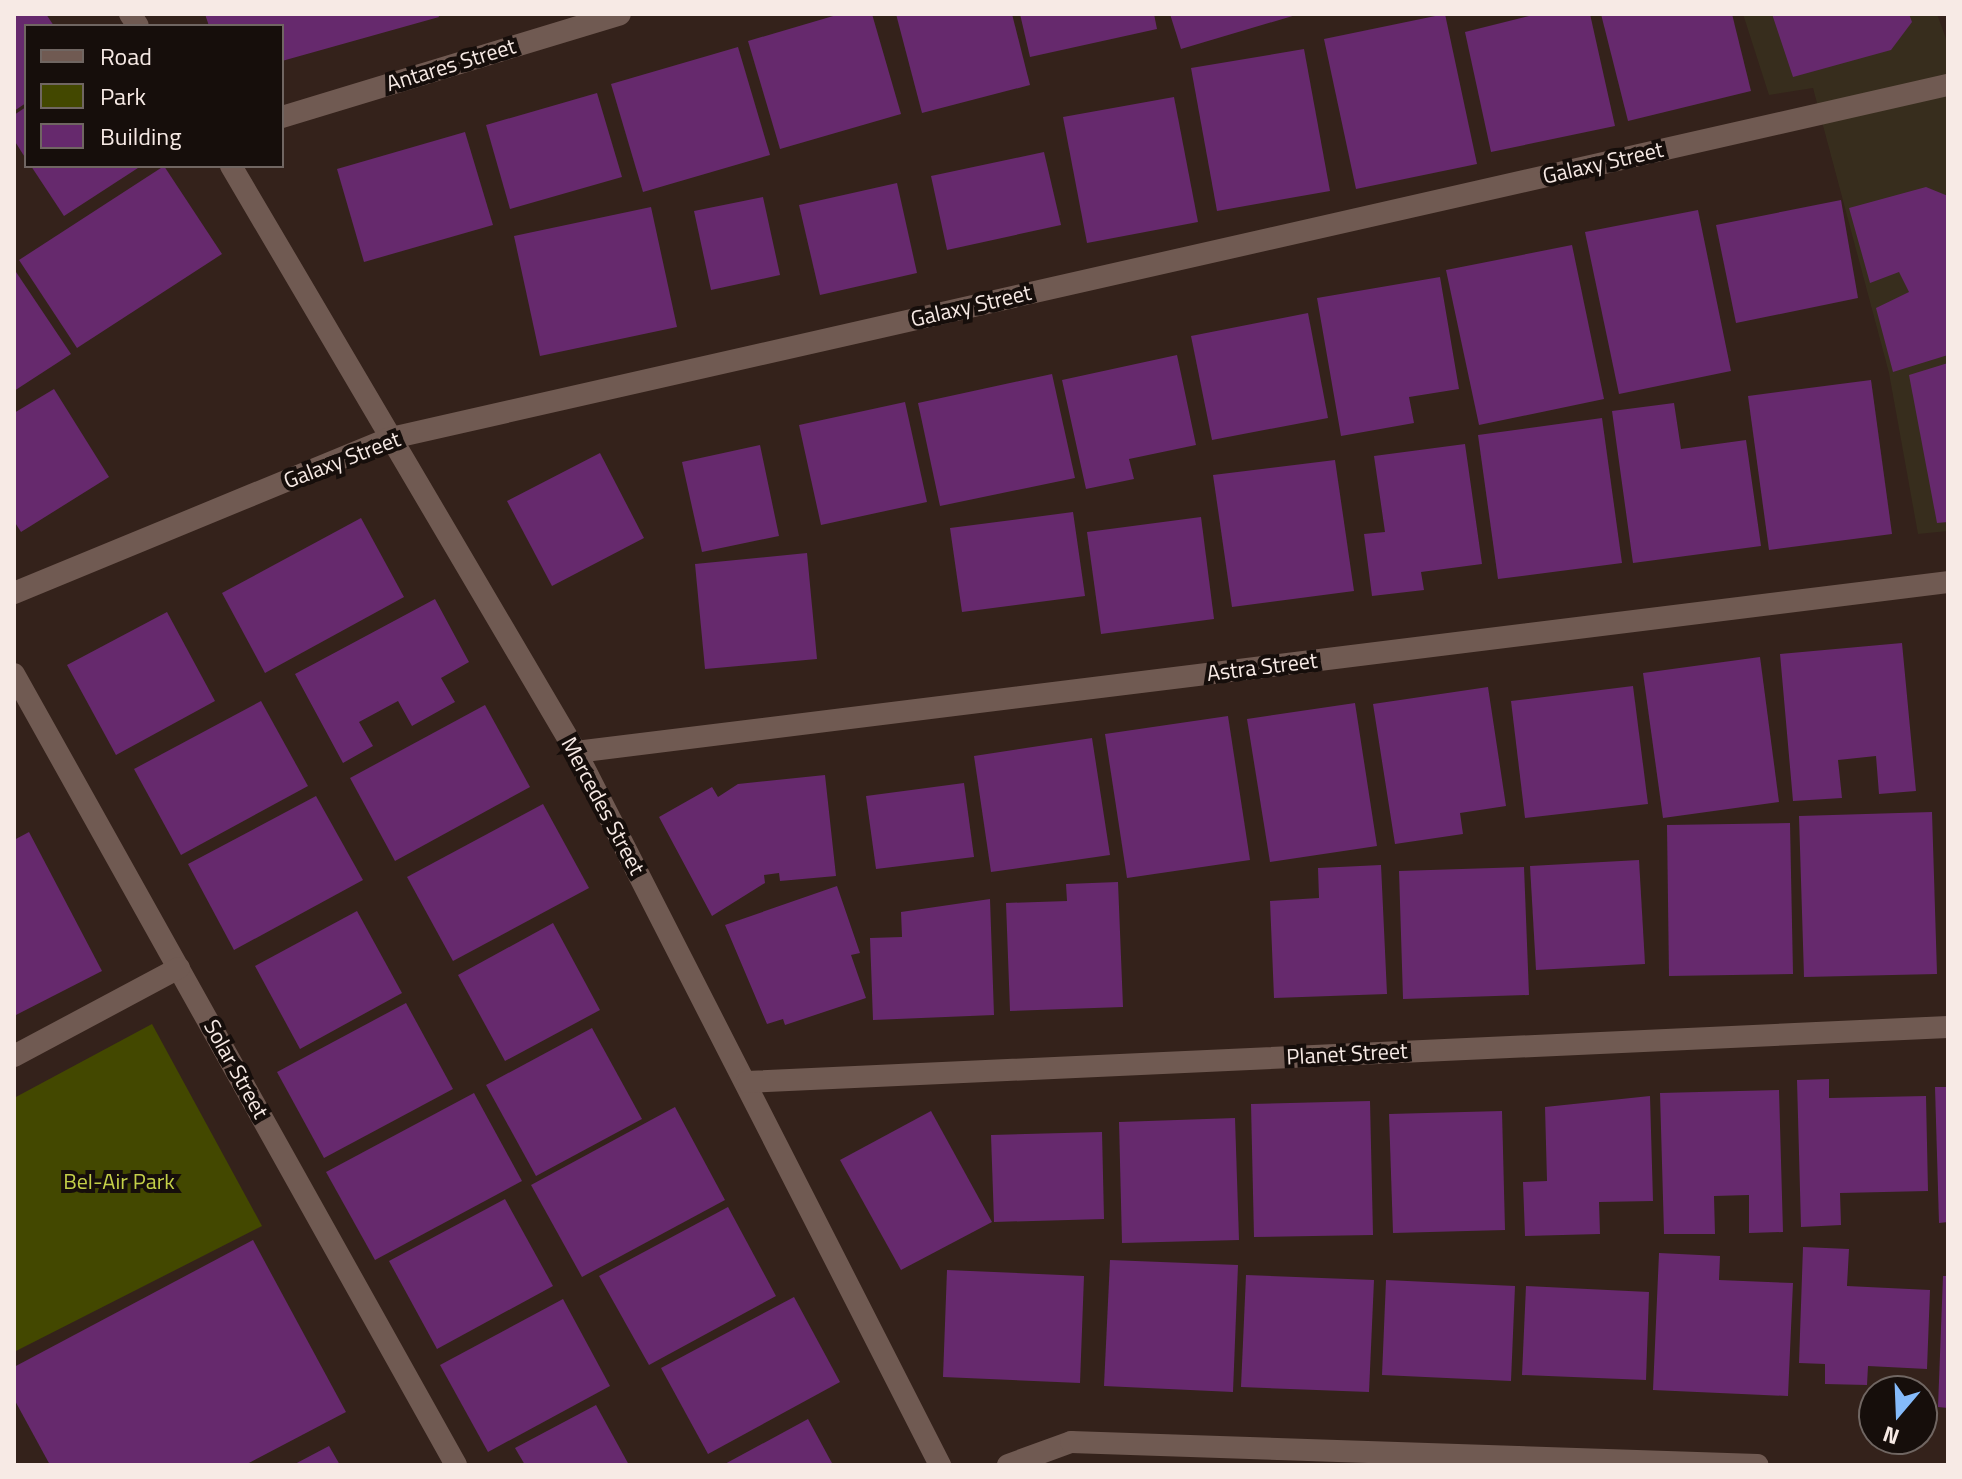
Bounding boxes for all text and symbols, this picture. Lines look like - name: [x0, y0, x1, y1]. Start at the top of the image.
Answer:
- legend: [24, 24, 284, 168]
- street label: Antares Street: [383, 33, 519, 97]
- text: Road: [100, 38, 152, 74]
- text: Park: [100, 78, 146, 114]
- text: Building: [100, 118, 182, 154]
- street label: Galaxy Street: [1540, 136, 1666, 190]
- street label: Galaxy Street: [908, 279, 1034, 333]
- street label: Galaxy Street: [280, 426, 404, 494]
- street label: Astra Street: [1205, 647, 1319, 687]
- street label: Mercedes Street: [556, 733, 650, 879]
- street label: Solar Street: [198, 1015, 274, 1123]
- street label: Planet Street: [1286, 1038, 1408, 1070]
- park label: Bel-Air Park: [63, 1169, 175, 1195]
- north arrow: [1858, 1375, 1938, 1455]
- text: N: [1878, 1417, 1904, 1454]

